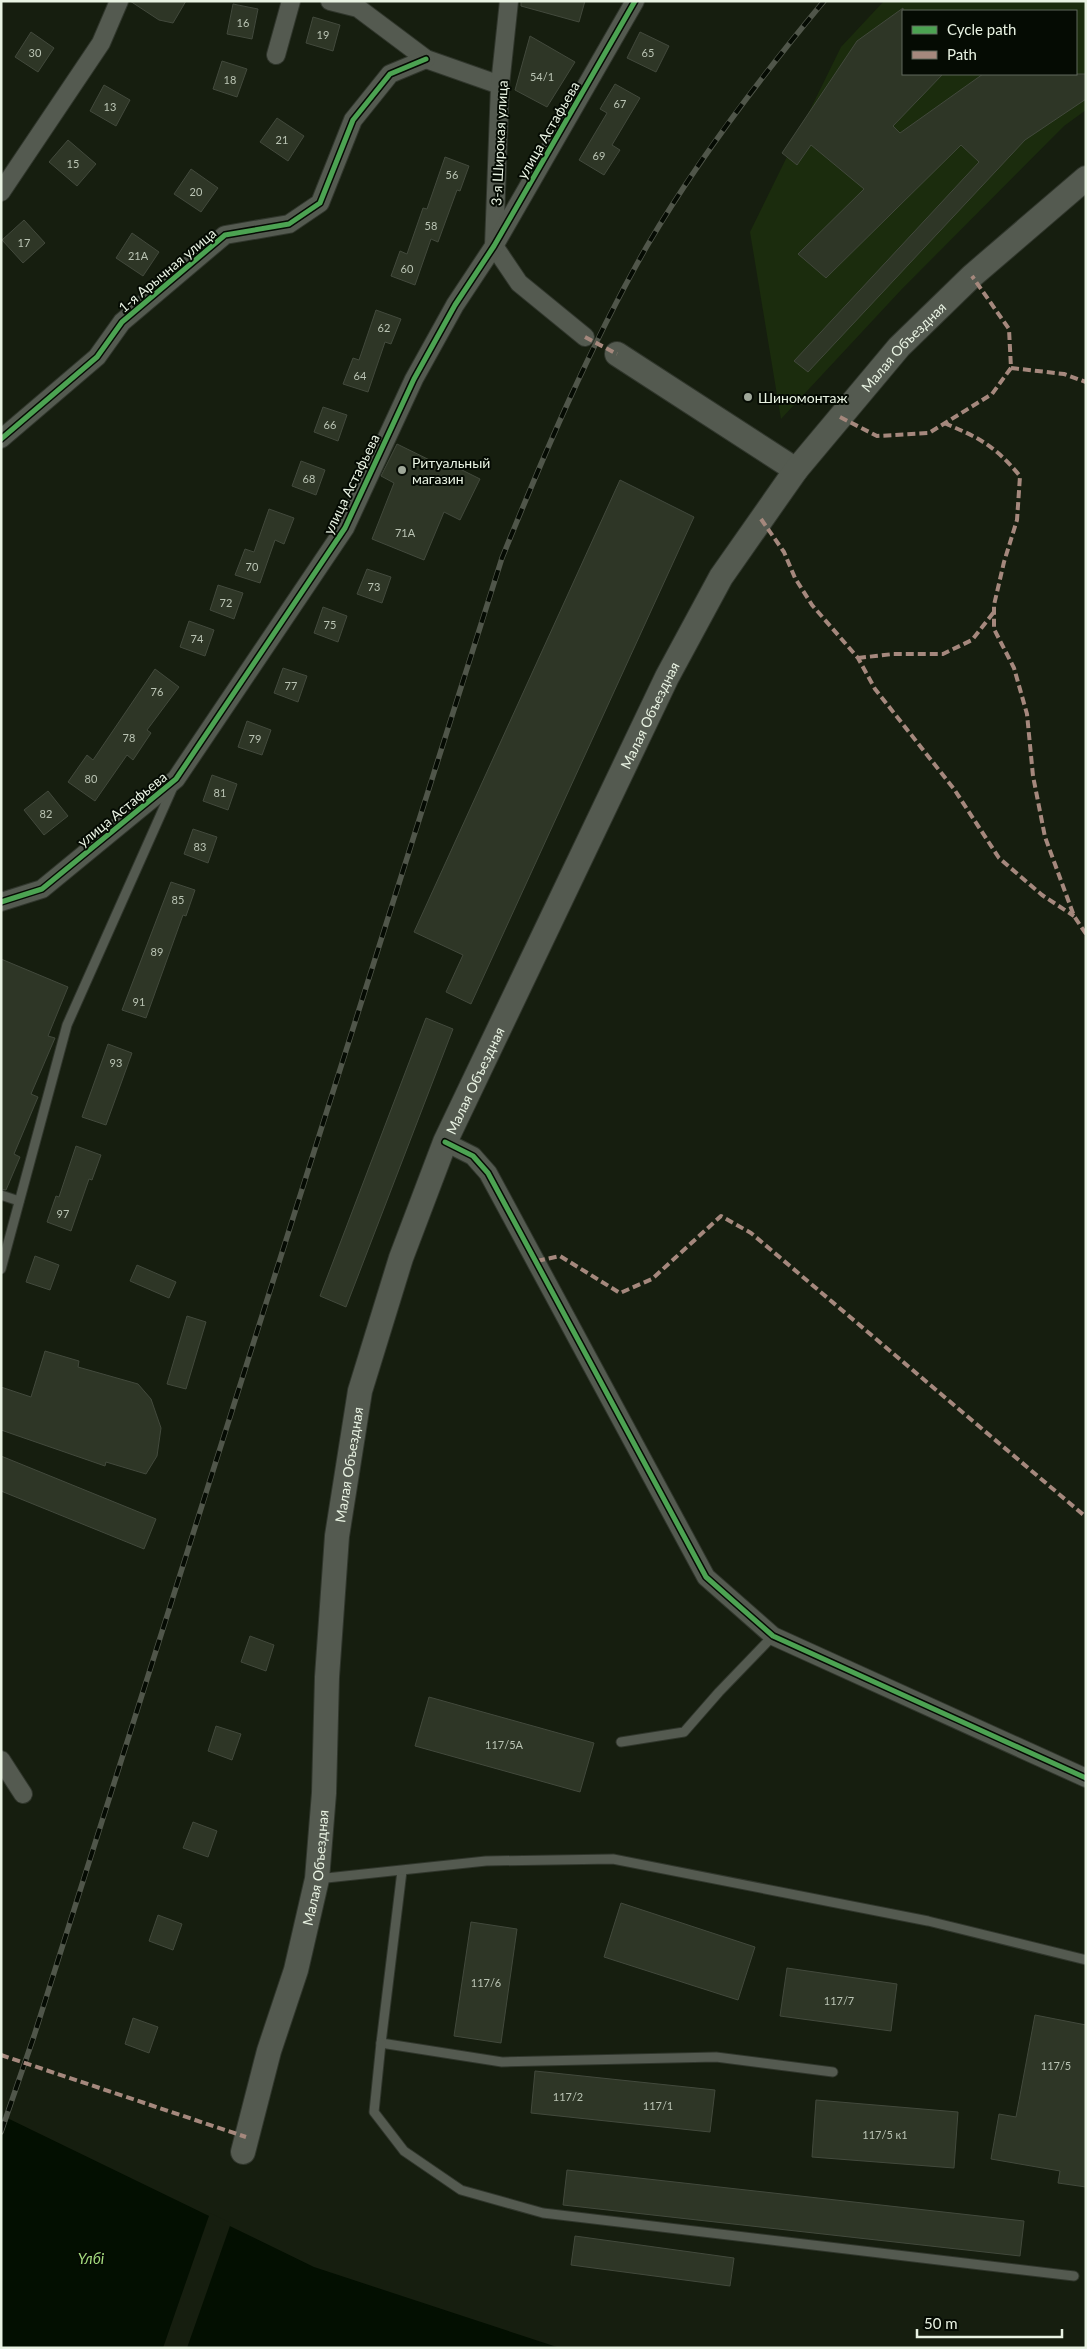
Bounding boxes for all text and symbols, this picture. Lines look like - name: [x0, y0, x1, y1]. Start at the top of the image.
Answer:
- legend: [902, 10, 1077, 75]
- house number: 16: [237, 16, 249, 29]
- text: Cycle path: [947, 20, 1016, 38]
- house number: 19: [317, 28, 329, 41]
- text: Path: [947, 45, 977, 63]
- house number: 30: [29, 46, 42, 59]
- house number: 65: [642, 46, 654, 59]
- house number: 54/1: [530, 70, 554, 83]
- house number: 18: [224, 73, 236, 86]
- street label: улица Астафьева: [513, 78, 583, 182]
- street label: 3-я Широкая улица: [487, 80, 511, 206]
- house number: 67: [614, 97, 626, 110]
- house number: 13: [104, 100, 116, 113]
- house number: 21: [276, 133, 288, 146]
- house number: 69: [593, 149, 605, 162]
- house number: 15: [67, 157, 79, 170]
- house number: 56: [446, 168, 458, 181]
- house number: 20: [190, 185, 203, 198]
- house number: 58: [425, 219, 437, 232]
- street label: 1-я Арычная улица: [115, 224, 219, 316]
- house number: 17: [18, 236, 30, 249]
- house number: 21А: [128, 249, 149, 262]
- house number: 60: [401, 262, 414, 275]
- street label: Малая Объездная: [857, 298, 949, 395]
- house number: 62: [378, 321, 390, 334]
- house number: 64: [354, 369, 367, 382]
- place label: Шиномонтаж: [758, 389, 848, 406]
- marker: Шиномонтаж: [742, 391, 754, 403]
- house number: 66: [324, 418, 336, 431]
- street label: улица Астафьева: [319, 431, 383, 537]
- place label: Ритуальный магазин: [412, 454, 490, 487]
- marker: Ритуальный магазин: [396, 464, 408, 476]
- house number: 68: [303, 472, 315, 485]
- house number: 71А: [395, 526, 416, 539]
- house number: 70: [246, 560, 259, 573]
- house number: 73: [368, 580, 380, 593]
- house number: 72: [220, 596, 232, 609]
- house number: 75: [324, 618, 336, 631]
- house number: 74: [191, 632, 204, 645]
- street label: Малая Объездная: [616, 659, 682, 771]
- house number: 77: [285, 679, 297, 692]
- house number: 76: [151, 685, 163, 698]
- house number: 78: [123, 731, 135, 744]
- house number: 79: [249, 732, 261, 745]
- street label: улица Астафьева: [74, 768, 170, 850]
- house number: 80: [85, 772, 98, 785]
- house number: 81: [214, 786, 226, 799]
- house number: 82: [40, 807, 52, 820]
- house number: 83: [194, 840, 206, 853]
- house number: 85: [172, 893, 184, 906]
- house number: 89: [151, 945, 163, 958]
- house number: 91: [133, 995, 145, 1008]
- street label: Малая Объездная: [442, 1024, 507, 1137]
- house number: 93: [110, 1056, 122, 1069]
- house number: 97: [57, 1207, 69, 1220]
- street label: Малая Объездная: [331, 1406, 366, 1524]
- house number: 117/5А: [485, 1738, 524, 1751]
- street label: Малая Объездная: [298, 1809, 331, 1927]
- house number: 117/6: [471, 1976, 501, 1989]
- house number: 117/7: [824, 1994, 854, 2007]
- house number: 117/5: [1041, 2059, 1071, 2072]
- house number: 117/2: [553, 2090, 583, 2103]
- house number: 117/1: [643, 2099, 673, 2112]
- house number: 117/5 к1: [862, 2128, 908, 2141]
- water label: Үлбі: [78, 2249, 105, 2267]
- scale bar: [917, 2306, 1062, 2338]
- text: 50 m: [924, 2314, 958, 2332]

